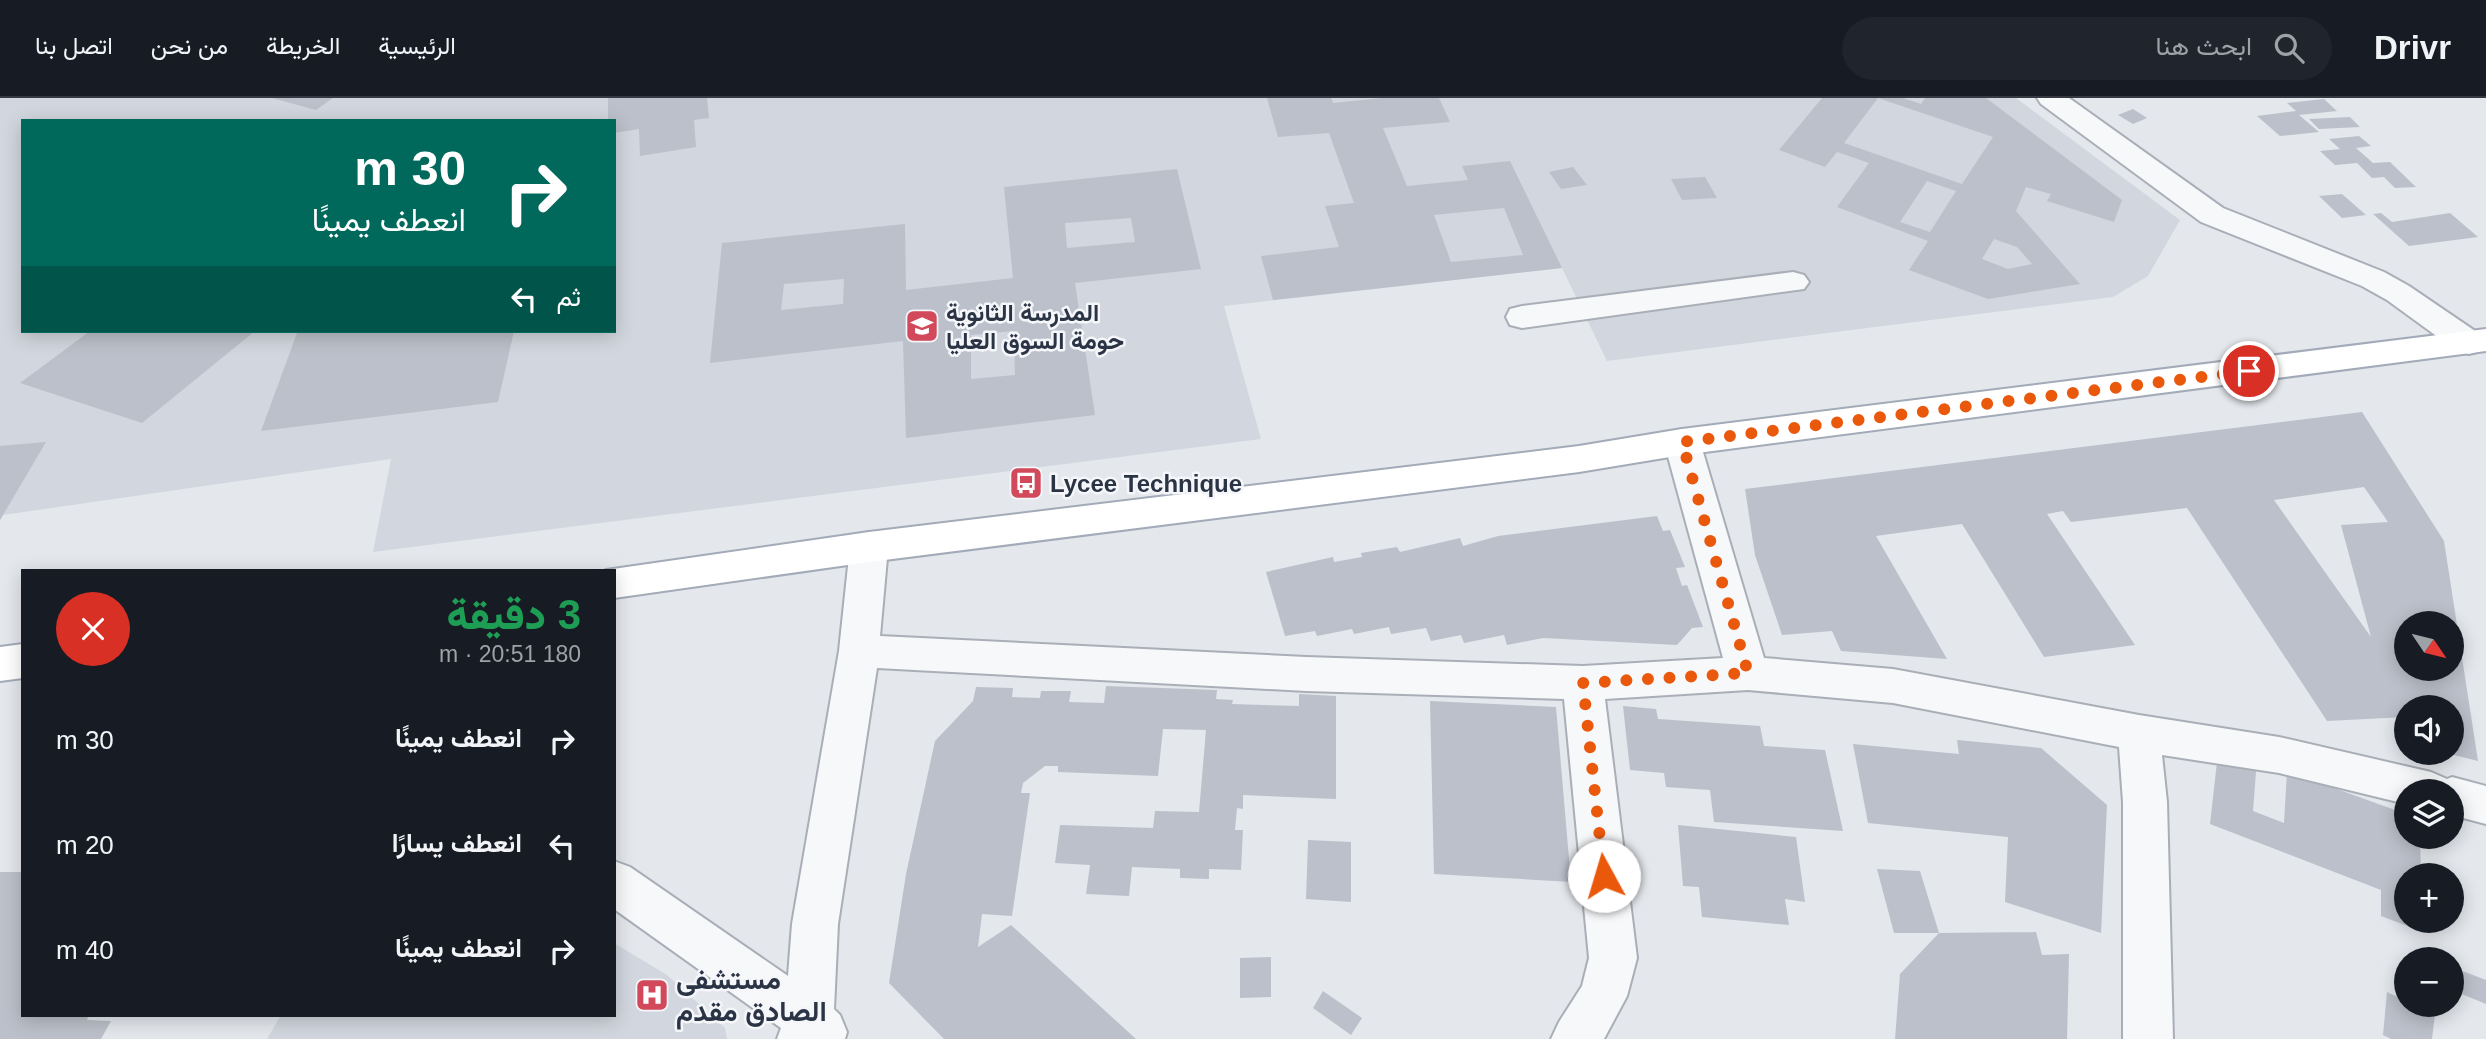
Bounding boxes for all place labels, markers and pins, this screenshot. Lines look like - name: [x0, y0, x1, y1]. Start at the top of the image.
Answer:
- place label: المدرسة الثانوية حومة السوق العليا: [946, 299, 1124, 356]
- school or university icon: المدرسة الثانوية حومة السوق العليا: [903, 307, 941, 345]
- pin: [2219, 341, 2279, 401]
- bus stop icon: Lycee Technique: [1007, 464, 1045, 502]
- place label: Lycee Technique: [1050, 470, 1242, 497]
- place label: مستشفى الصادق مقدم: [676, 964, 827, 1030]
- hospital icon: مستشفى الصادق مقدم: [633, 976, 671, 1014]

